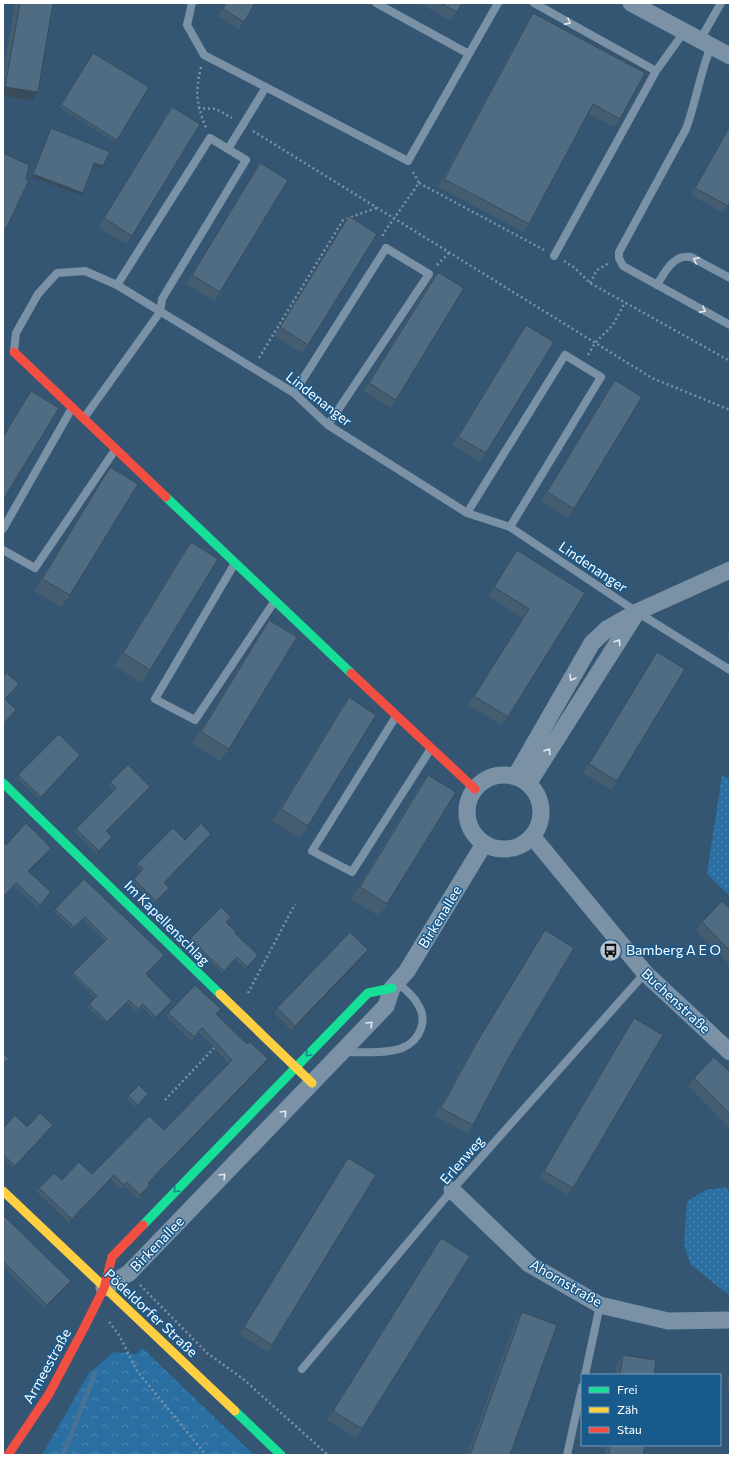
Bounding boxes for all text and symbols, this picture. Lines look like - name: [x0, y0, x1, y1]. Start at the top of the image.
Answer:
- one-way arrow: [564, 18, 571, 25]
- one-way arrow: [693, 257, 700, 265]
- one-way arrow: [699, 305, 706, 313]
- street label: Lindenanger: [283, 368, 356, 430]
- street label: Lindenanger: [556, 537, 631, 596]
- one-way arrow: [613, 639, 620, 646]
- one-way arrow: [569, 674, 576, 681]
- one-way arrow: [544, 748, 551, 755]
- street label: Im Kapellenschlag: [121, 877, 214, 969]
- street label: Birkenallee: [414, 882, 465, 951]
- bus stop icon: Bamberg A E O: [598, 937, 624, 963]
- place label: Bamberg A E O: [626, 941, 721, 958]
- street label: Buchenstraße: [638, 964, 714, 1037]
- one-way arrow: [365, 1021, 373, 1029]
- one-way arrow: [305, 1049, 313, 1057]
- one-way arrow: [279, 1110, 287, 1118]
- street label: Erlenweg: [436, 1132, 488, 1187]
- one-way arrow: [218, 1173, 225, 1181]
- one-way arrow: [173, 1185, 181, 1193]
- street label: Birkenallee: [126, 1213, 187, 1275]
- street label: Ahornstraße: [527, 1255, 605, 1310]
- street label: Pödeldorfer Straße: [101, 1265, 201, 1360]
- street label: Armeestraße: [19, 1325, 74, 1406]
- legend: [581, 1374, 721, 1446]
- text: Frei: [617, 1382, 638, 1396]
- text: Zäh: [617, 1402, 638, 1416]
- text: Stau: [617, 1422, 642, 1436]

